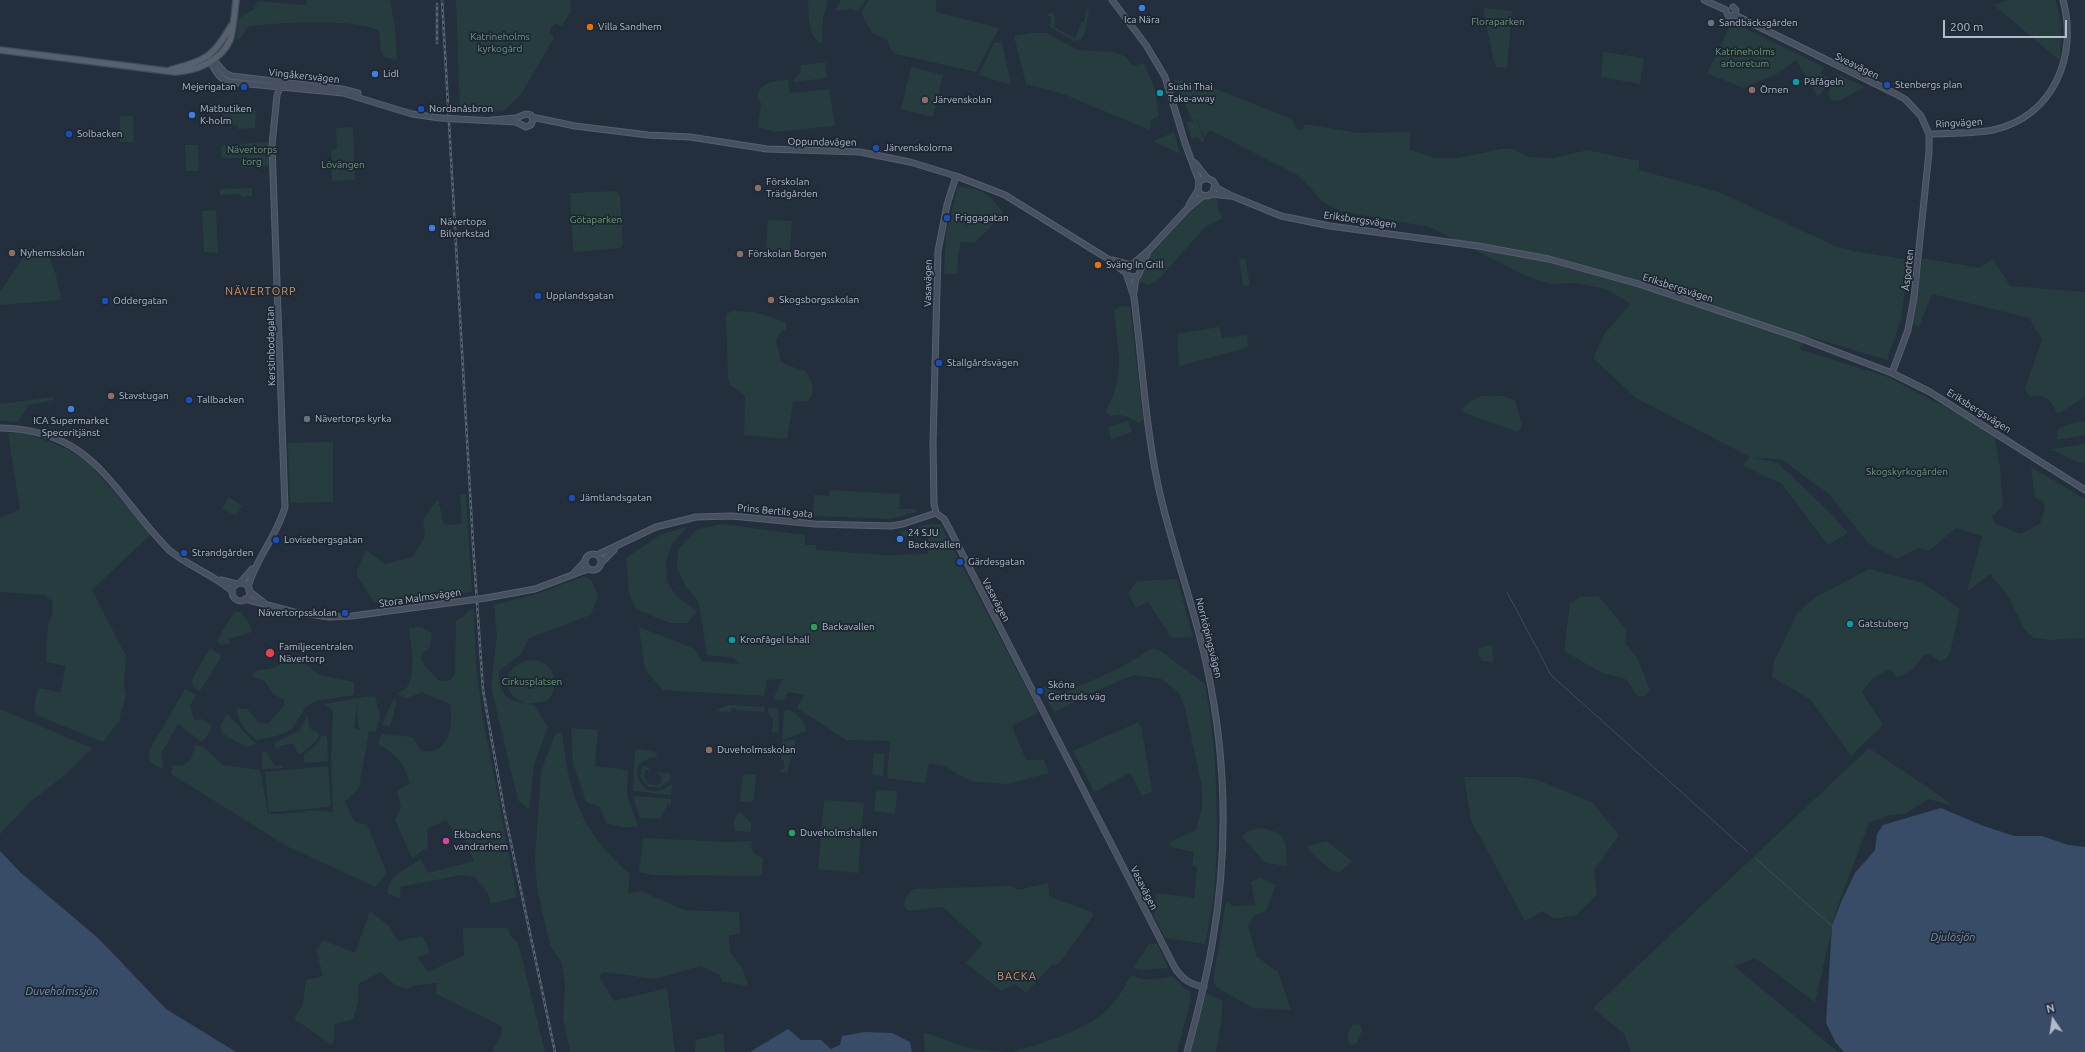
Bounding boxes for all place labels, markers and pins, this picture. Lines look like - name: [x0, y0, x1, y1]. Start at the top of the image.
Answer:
- marker: Ica Nära: [1137, 3, 1147, 13]
- place label: Ica Nära: [1124, 14, 1160, 26]
- place label: Sandbäcksgården: [1719, 17, 1798, 29]
- marker: Sandbäcksgården: [1706, 18, 1716, 28]
- place label: Villa Sandhem: [598, 21, 662, 33]
- marker: Villa Sandhem: [585, 22, 595, 32]
- place label: Lidl: [383, 68, 399, 80]
- marker: Lidl: [370, 69, 380, 79]
- place label: Påfågeln: [1804, 76, 1844, 88]
- marker: Påfågeln: [1791, 77, 1801, 87]
- place label: Stenbergs plan: [1895, 79, 1962, 91]
- marker: Stenbergs plan: [1882, 80, 1892, 90]
- place label: Mejerigatan: [182, 81, 236, 93]
- place label: Sushi Thai Take-away: [1168, 81, 1214, 104]
- marker: Mejerigatan: [239, 82, 249, 92]
- place label: Örnen: [1760, 84, 1788, 96]
- marker: Örnen: [1747, 85, 1757, 95]
- marker: Sushi Thai Take-away: [1155, 88, 1165, 98]
- place label: Järvenskolan: [933, 94, 992, 106]
- marker: Järvenskolan: [920, 95, 930, 105]
- place label: Matbutiken K-holm: [200, 103, 252, 126]
- place label: Nordanåsbron: [429, 103, 493, 115]
- marker: Nordanåsbron: [416, 104, 426, 114]
- marker: Matbutiken K-holm: [187, 110, 197, 120]
- place label: Solbacken: [77, 128, 122, 140]
- marker: Solbacken: [64, 129, 74, 139]
- place label: Järvenskolorna: [884, 142, 952, 154]
- marker: Järvenskolorna: [871, 143, 881, 153]
- place label: Förskolan Trädgården: [766, 176, 818, 200]
- marker: Förskolan Trädgården: [753, 183, 763, 193]
- place label: Friggagatan: [955, 212, 1009, 224]
- marker: Friggagatan: [942, 213, 952, 223]
- place label: Nävertops Bilverkstad: [440, 216, 490, 240]
- marker: Nävertops Bilverkstad: [427, 223, 437, 233]
- place label: Nyhemsskolan: [20, 247, 85, 259]
- marker: Nyhemsskolan: [7, 248, 17, 258]
- place label: Förskolan Borgen: [748, 248, 827, 260]
- marker: Förskolan Borgen: [735, 249, 745, 259]
- place label: Sväng In Grill: [1106, 259, 1164, 271]
- marker: Sväng In Grill: [1093, 260, 1103, 270]
- place label: Upplandsgatan: [546, 290, 614, 302]
- marker: Upplandsgatan: [533, 291, 543, 301]
- place label: Skogsborgsskolan: [779, 294, 859, 306]
- place label: Oddergatan: [113, 295, 167, 307]
- marker: Skogsborgsskolan: [766, 295, 776, 305]
- marker: Oddergatan: [100, 296, 110, 306]
- place label: Stallgårdsvägen: [947, 357, 1018, 369]
- marker: Stallgårdsvägen: [934, 358, 944, 368]
- place label: Stavstugan: [119, 390, 169, 402]
- marker: Stavstugan: [106, 391, 116, 401]
- place label: Tallbacken: [197, 394, 244, 406]
- marker: Tallbacken: [184, 395, 194, 405]
- marker: ICA Supermarket Speceritjänst: [66, 404, 76, 414]
- place label: Nävertorps kyrka: [315, 413, 391, 425]
- marker: Nävertorps kyrka: [302, 414, 312, 424]
- place label: ICA Supermarket Speceritjänst: [33, 415, 109, 438]
- place label: Jämtlandsgatan: [580, 492, 652, 504]
- marker: Jämtlandsgatan: [567, 493, 577, 503]
- place label: 24 SJU Backavallen: [908, 527, 961, 550]
- place label: Lovisebergsgatan: [284, 534, 363, 546]
- marker: 24 SJU Backavallen: [895, 534, 905, 544]
- marker: Lovisebergsgatan: [271, 535, 281, 545]
- place label: Strandgården: [192, 547, 253, 559]
- marker: Strandgården: [179, 548, 189, 558]
- place label: Gärdesgatan: [968, 556, 1025, 568]
- marker: Gärdesgatan: [955, 557, 965, 567]
- place label: Nävertorpsskolan: [258, 607, 337, 619]
- marker: Nävertorpsskolan: [340, 608, 350, 618]
- place label: Gatstuberg: [1858, 618, 1909, 630]
- marker: Gatstuberg: [1845, 619, 1855, 629]
- place label: Backavallen: [822, 621, 875, 633]
- marker: Backavallen: [809, 622, 819, 632]
- place label: Kronfågel Ishall: [740, 634, 810, 646]
- marker: Kronfågel Ishall: [727, 635, 737, 645]
- place label: Familjecentralen Nävertorp: [279, 641, 353, 664]
- marker: Familjecentralen Nävertorp: [264, 647, 276, 659]
- place label: Sköna Gertruds väg: [1048, 679, 1106, 702]
- marker: Sköna Gertruds väg: [1035, 686, 1045, 696]
- place label: Duveholmsskolan: [717, 744, 796, 756]
- marker: Duveholmsskolan: [704, 745, 714, 755]
- place label: Duveholmshallen: [800, 827, 878, 839]
- marker: Duveholmshallen: [787, 828, 797, 838]
- place label: Ekbackens vandrarhem: [454, 829, 508, 852]
- marker: Ekbackens vandrarhem: [441, 836, 451, 846]

